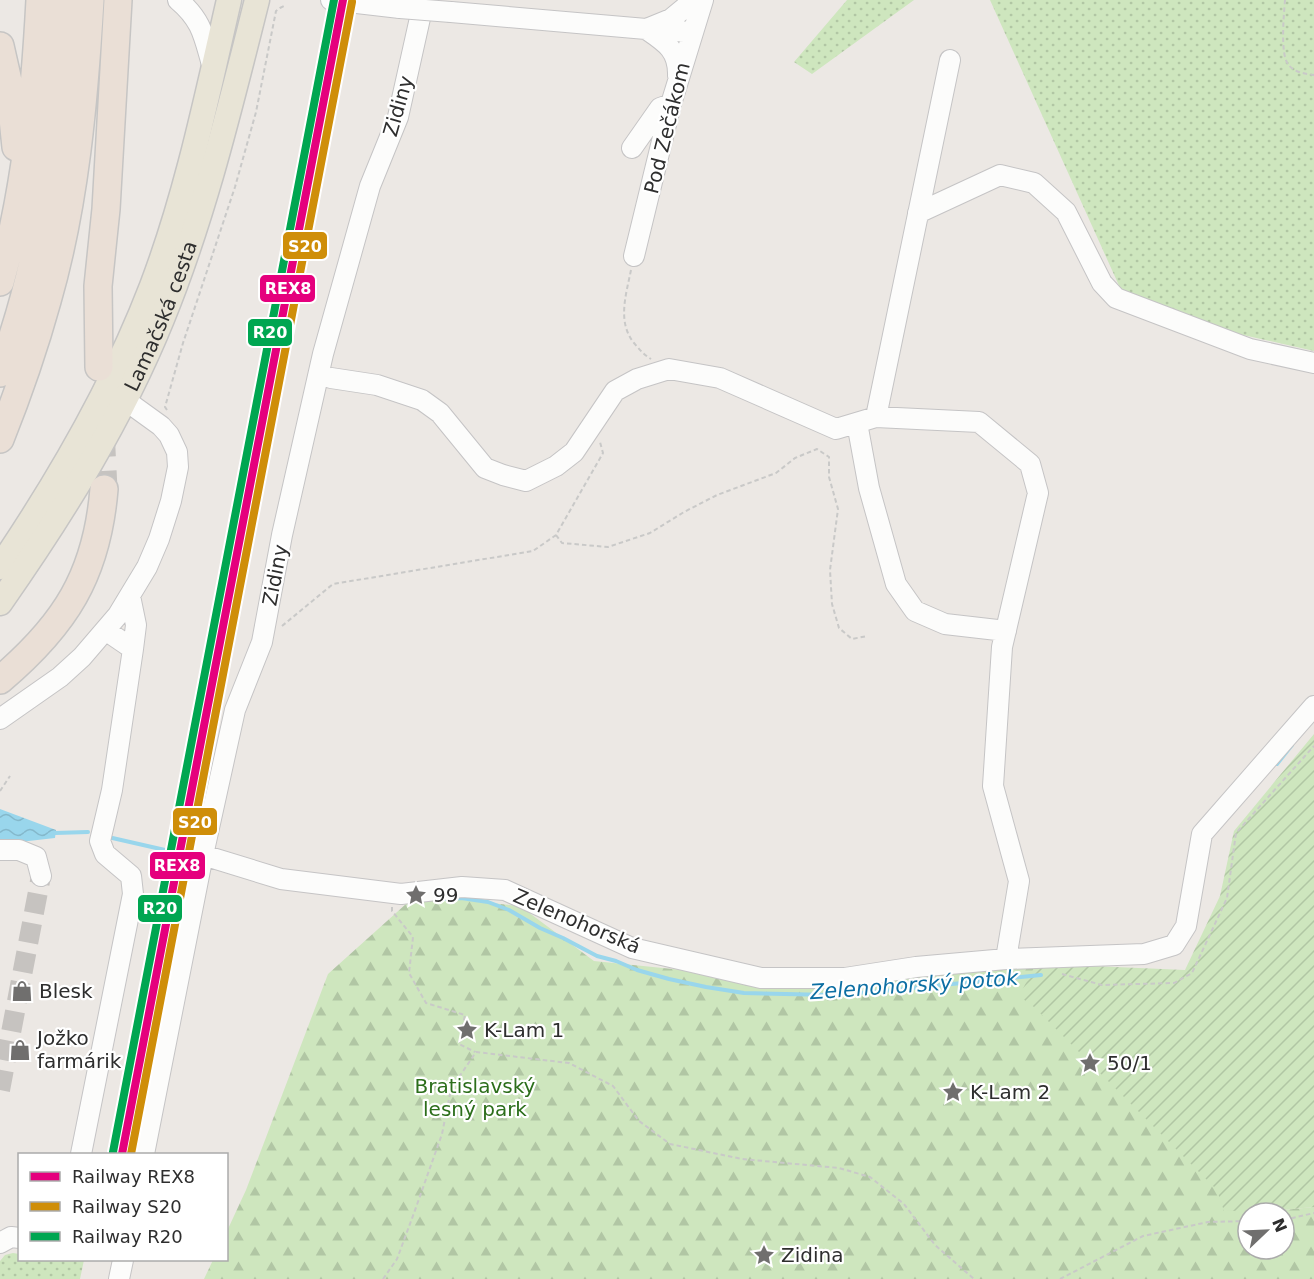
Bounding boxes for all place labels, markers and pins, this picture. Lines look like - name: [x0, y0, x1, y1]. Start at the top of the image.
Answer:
- place icon: 99: [404, 883, 428, 907]
- place label: 99: [433, 883, 458, 907]
- shop icon: Blesk: [10, 979, 34, 1003]
- place label: Blesk: [39, 979, 93, 1003]
- place icon: K-Lam 1: [455, 1018, 479, 1042]
- place label: K-Lam 1: [484, 1018, 564, 1042]
- place label: Jožko farmárik: [35, 1026, 122, 1073]
- shop icon: Jožko farmárik: [8, 1038, 32, 1062]
- place icon: 50/1: [1078, 1051, 1102, 1075]
- place label: 50/1: [1107, 1051, 1152, 1075]
- place icon: K-Lam 2: [941, 1080, 965, 1104]
- place label: K-Lam 2: [970, 1080, 1050, 1104]
- place icon: Zidina: [752, 1243, 776, 1267]
- place label: Zidina: [781, 1243, 843, 1267]

